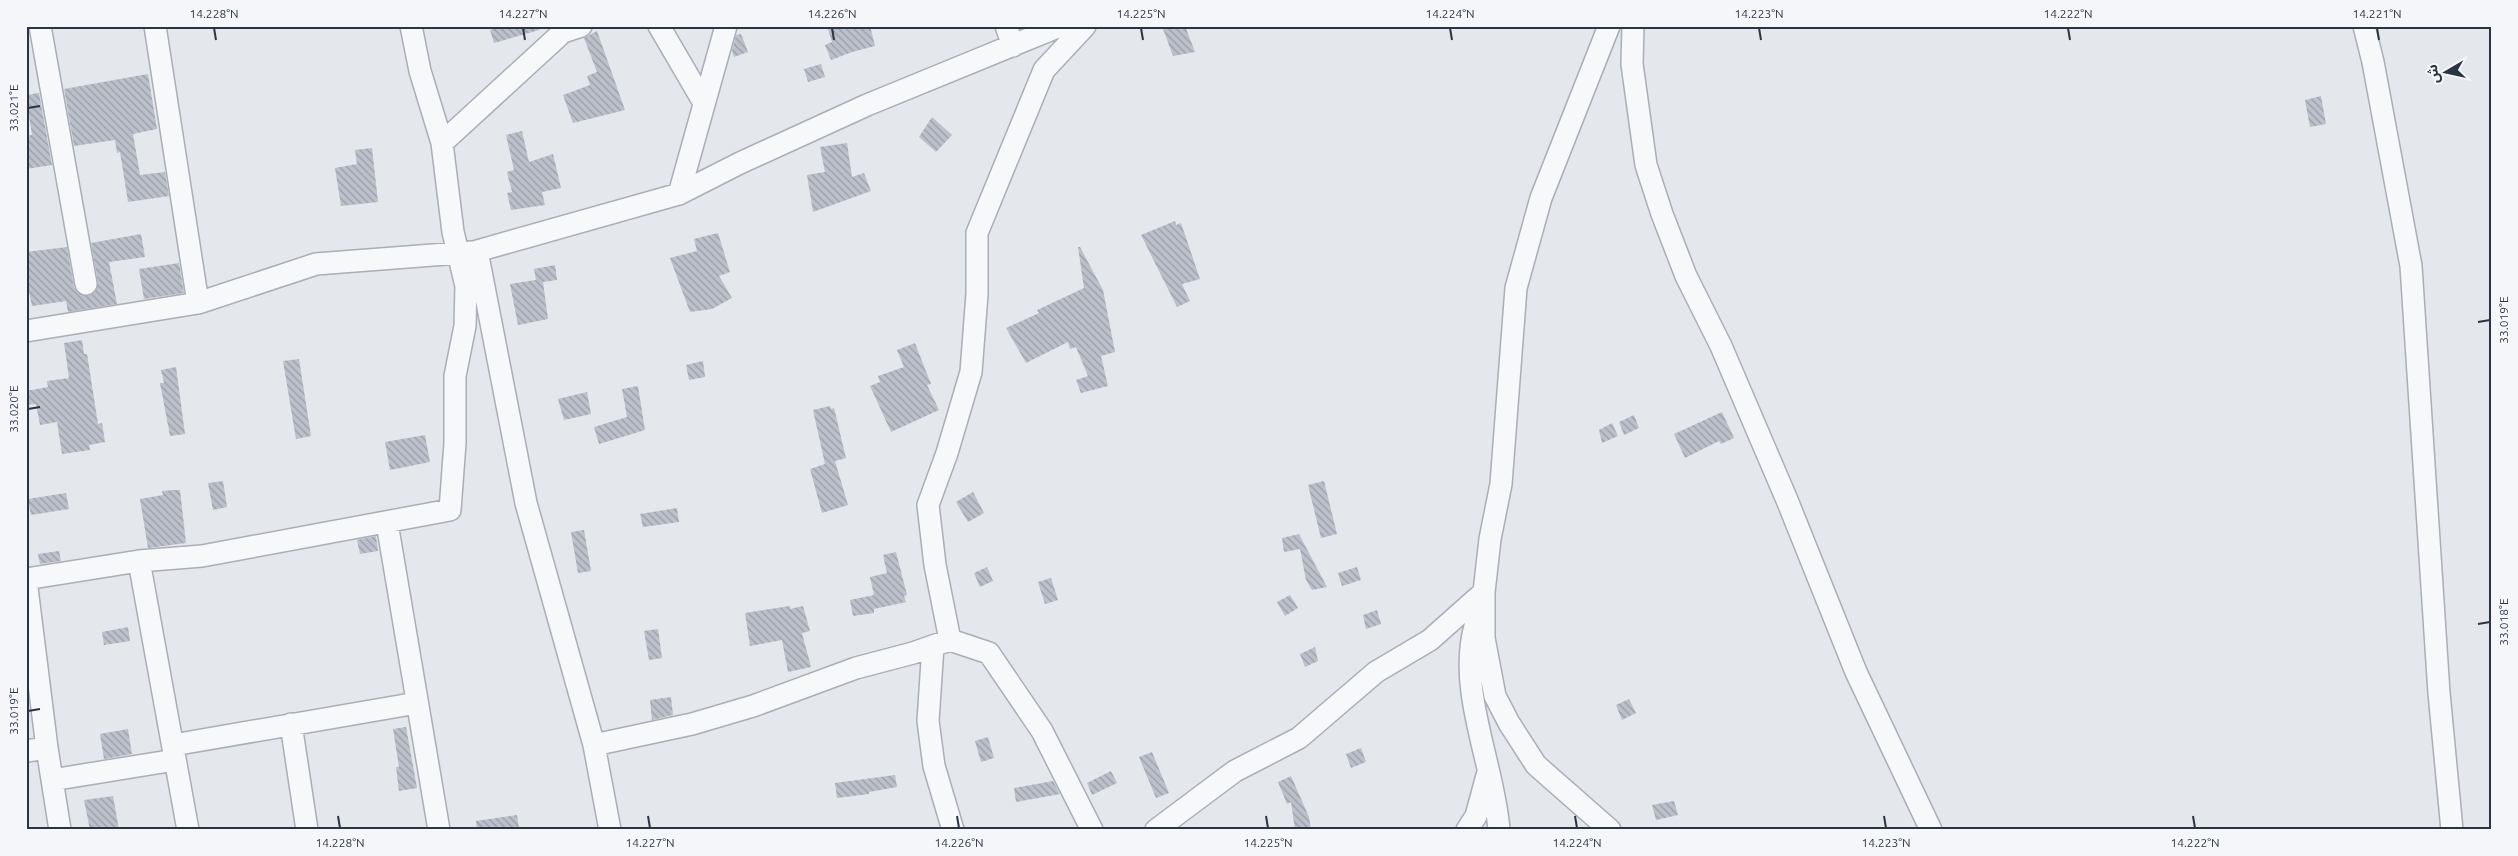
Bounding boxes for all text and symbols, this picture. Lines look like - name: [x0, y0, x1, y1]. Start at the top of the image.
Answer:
- text: 14.228°N: [189, 7, 239, 20]
- text: 14.227°N: [498, 7, 548, 20]
- text: 14.226°N: [807, 7, 857, 20]
- text: 14.225°N: [1116, 7, 1166, 20]
- text: 14.224°N: [1425, 7, 1475, 20]
- text: 14.223°N: [1734, 7, 1784, 20]
- text: 14.222°N: [2043, 7, 2093, 20]
- text: 14.221°N: [2352, 7, 2402, 20]
- north arrow: [2420, 48, 2470, 98]
- text: ش: [2424, 63, 2443, 85]
- text: 33.021°E: [7, 84, 20, 132]
- text: 33.019°E: [2497, 296, 2510, 344]
- text: 33.020°E: [7, 385, 20, 433]
- text: 33.018°E: [2497, 598, 2510, 646]
- text: 33.019°E: [7, 687, 20, 735]
- text: 14.228°N: [315, 836, 365, 849]
- text: 14.227°N: [625, 836, 675, 849]
- text: 14.226°N: [934, 836, 984, 849]
- text: 14.225°N: [1243, 836, 1293, 849]
- text: 14.224°N: [1552, 836, 1602, 849]
- text: 14.223°N: [1861, 836, 1911, 849]
- text: 14.222°N: [2170, 836, 2220, 849]

